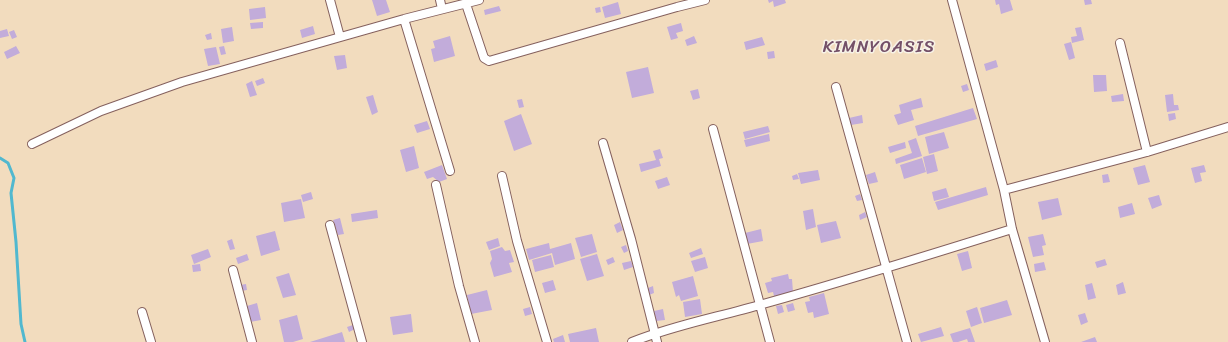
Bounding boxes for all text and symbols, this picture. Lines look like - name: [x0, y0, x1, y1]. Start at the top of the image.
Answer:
- district label: KIMNYOASIS: [823, 38, 935, 58]

